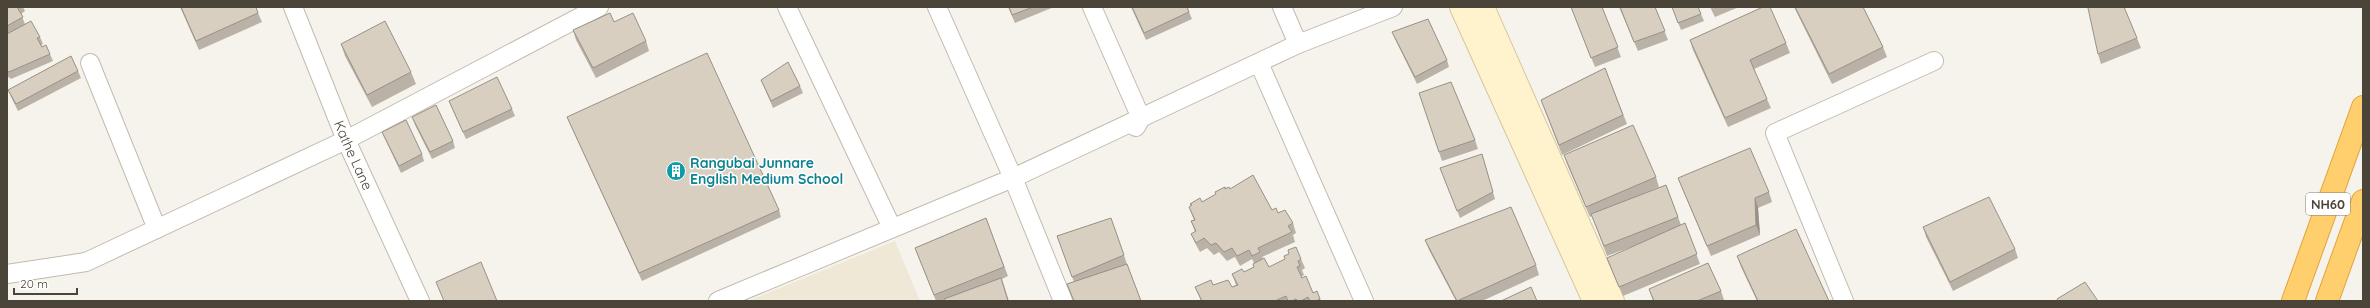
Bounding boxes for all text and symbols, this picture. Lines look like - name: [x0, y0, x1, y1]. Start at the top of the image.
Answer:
- street label: Kathe Lane: [330, 118, 377, 193]
- place label: Rangubai Junnare English Medium School: [690, 154, 843, 188]
- building icon: Rangubai Junnare English Medium School: [665, 160, 687, 182]
- road number: NH60: [2306, 193, 2350, 215]
- scale bar: [14, 270, 77, 296]
- text: 20 m: [20, 276, 48, 291]

